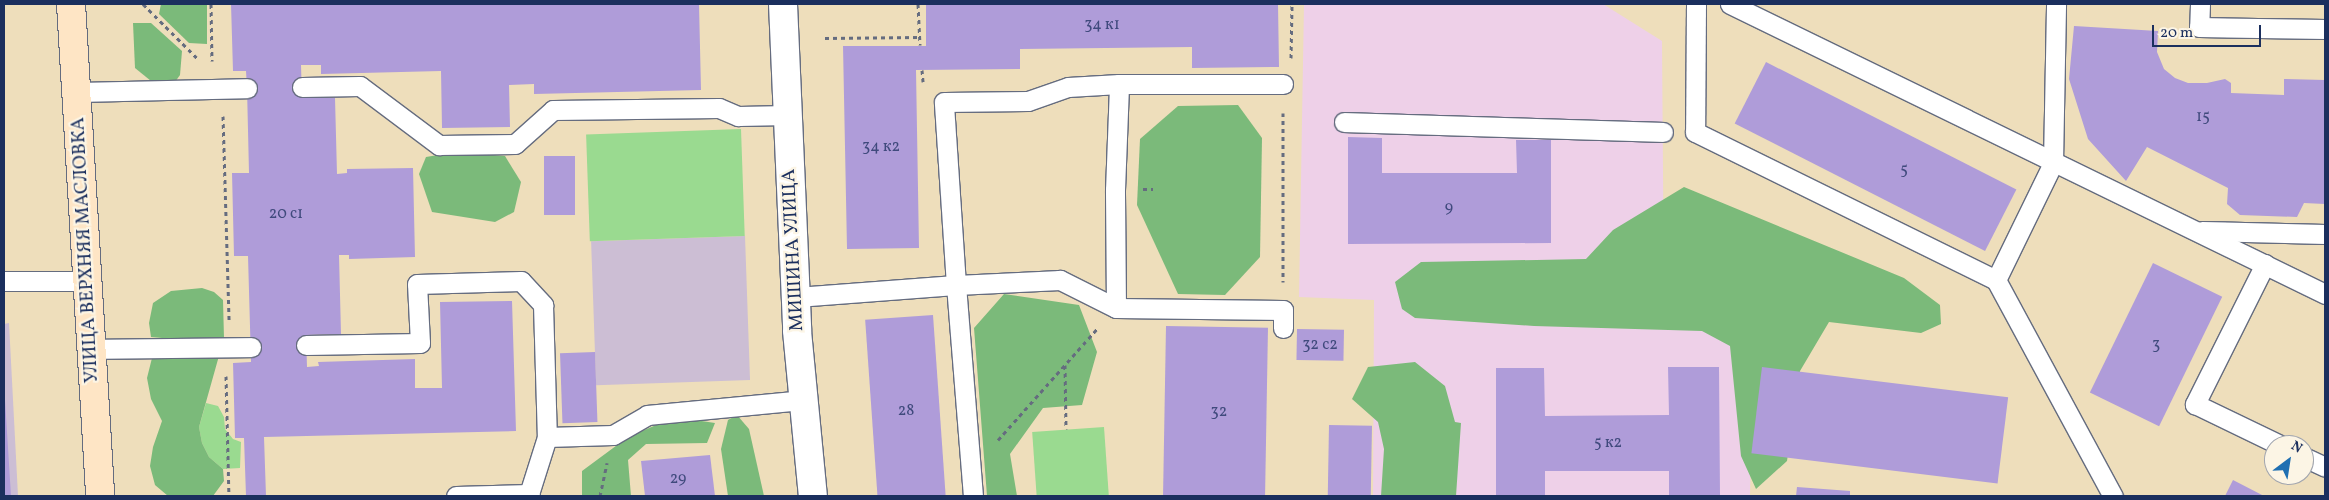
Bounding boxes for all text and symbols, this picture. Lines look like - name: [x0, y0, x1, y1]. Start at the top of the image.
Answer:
- house number: 34 к1: [1084, 15, 1120, 35]
- scale bar: [2154, 15, 2263, 47]
- text: 20 m: [2160, 23, 2193, 44]
- house number: 15: [2196, 107, 2210, 127]
- street label: УЛИЦА ВЕРХНЯЯ МАСЛОВКА: [68, 116, 104, 384]
- house number: 34 к2: [862, 137, 900, 157]
- house number: 5: [1900, 160, 1908, 180]
- street label: МИШИНА УЛИЦА: [778, 168, 810, 332]
- house number: 9: [1445, 198, 1453, 218]
- house number: 20 с1: [269, 204, 303, 224]
- house number: 32 с2: [1302, 335, 1338, 355]
- house number: 3: [2152, 335, 2160, 355]
- house number: 28: [898, 401, 914, 421]
- house number: 32: [1211, 402, 1227, 422]
- house number: 5 к2: [1594, 433, 1622, 453]
- north arrow: [2264, 435, 2314, 485]
- text: N: [2287, 437, 2306, 458]
- house number: 29: [670, 469, 686, 489]

